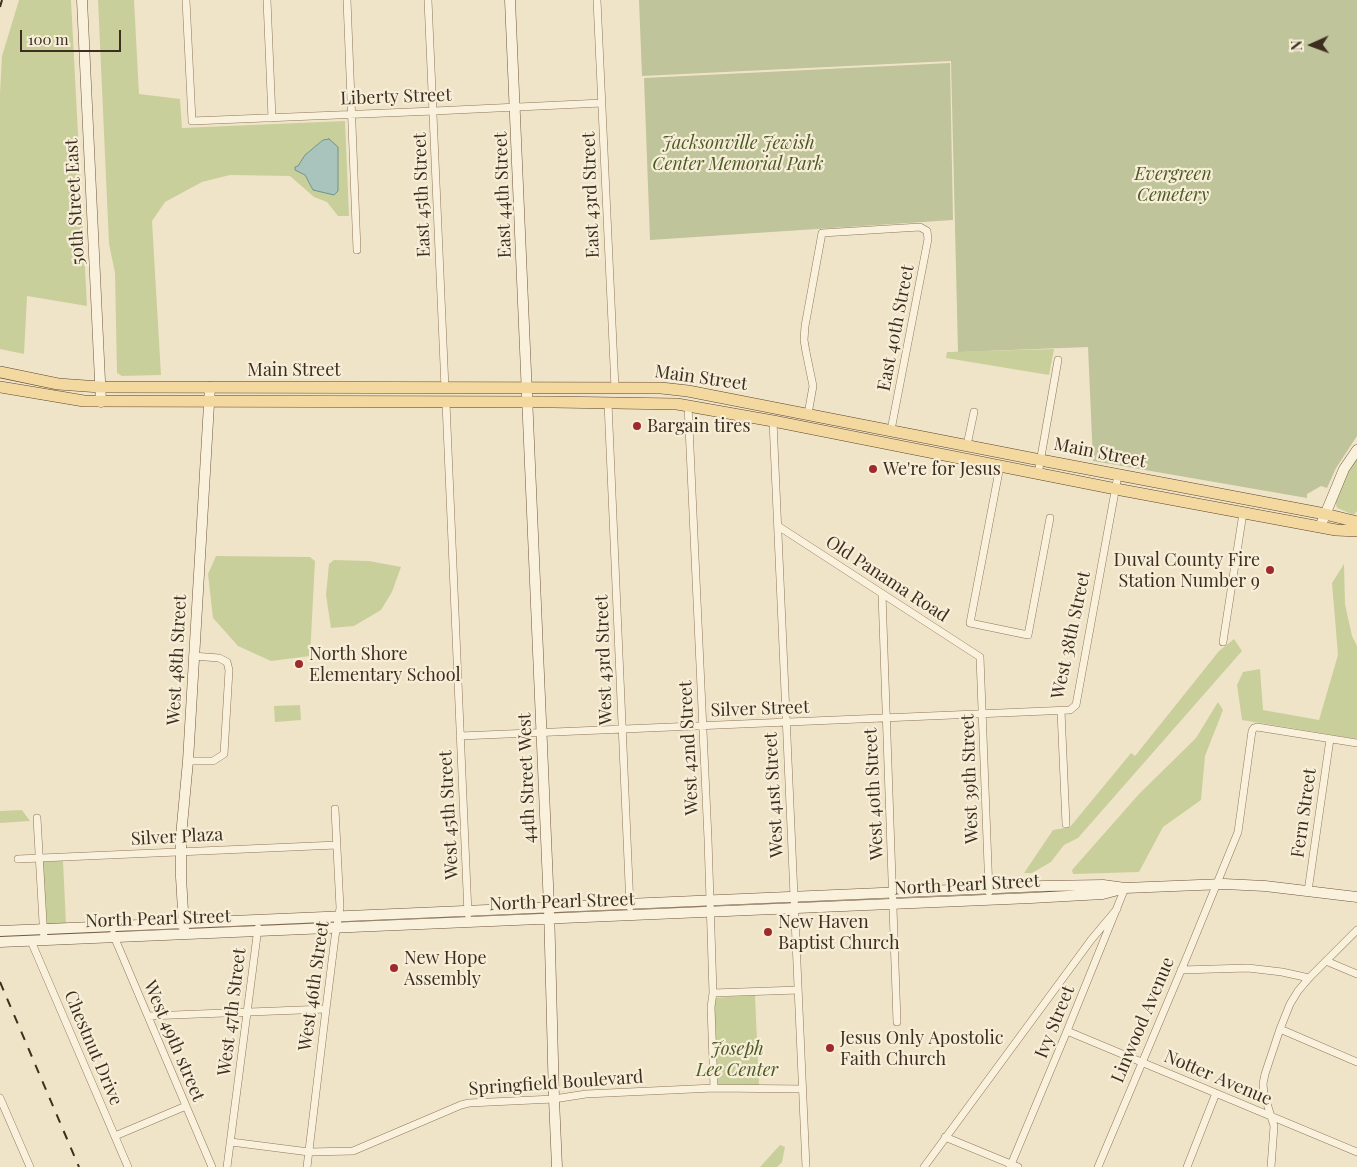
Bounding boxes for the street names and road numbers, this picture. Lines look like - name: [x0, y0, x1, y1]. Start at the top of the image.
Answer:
- street label: Liberty Street: [340, 84, 452, 110]
- street label: East 44th Street: [490, 131, 516, 259]
- street label: East 43rd Street: [578, 131, 604, 259]
- street label: East 45th Street: [409, 132, 435, 258]
- street label: 50th Street East: [61, 138, 89, 266]
- street label: East 40th Street: [873, 263, 919, 393]
- street label: Main Street: [247, 359, 341, 381]
- street label: Main Street: [653, 361, 749, 395]
- street label: Main Street: [1052, 433, 1148, 473]
- street label: Old Panama Road: [821, 531, 953, 627]
- street label: West 38th Street: [1047, 569, 1095, 701]
- street label: West 48th Street: [163, 594, 191, 726]
- street label: West 43rd Street: [591, 594, 617, 726]
- street label: West 42nd Street: [675, 680, 703, 816]
- street label: Silver Street: [710, 696, 810, 722]
- street label: 44th Street West: [514, 712, 540, 844]
- street label: West 39th Street: [957, 714, 983, 844]
- street label: West 40th Street: [860, 727, 888, 861]
- street label: West 41st Street: [760, 732, 788, 858]
- street label: West 45th Street: [435, 750, 463, 880]
- street label: Fern Street: [1287, 767, 1321, 859]
- street label: Silver Plaza: [130, 824, 224, 850]
- street label: North Pearl Street: [894, 870, 1040, 900]
- street label: North Pearl Street: [489, 889, 635, 915]
- street label: North Pearl Street: [85, 906, 231, 932]
- street label: West 46th Street: [294, 920, 334, 1052]
- street label: West 47th Street: [213, 947, 251, 1077]
- street label: Linwood Avenue: [1107, 954, 1179, 1086]
- street label: West 49th street: [139, 977, 209, 1105]
- street label: Ivy Street: [1031, 982, 1079, 1062]
- street label: Chestnut Drive: [59, 987, 127, 1109]
- street label: Notter Avenue: [1161, 1046, 1275, 1110]
- street label: Springfield Boulevard: [468, 1066, 644, 1100]

